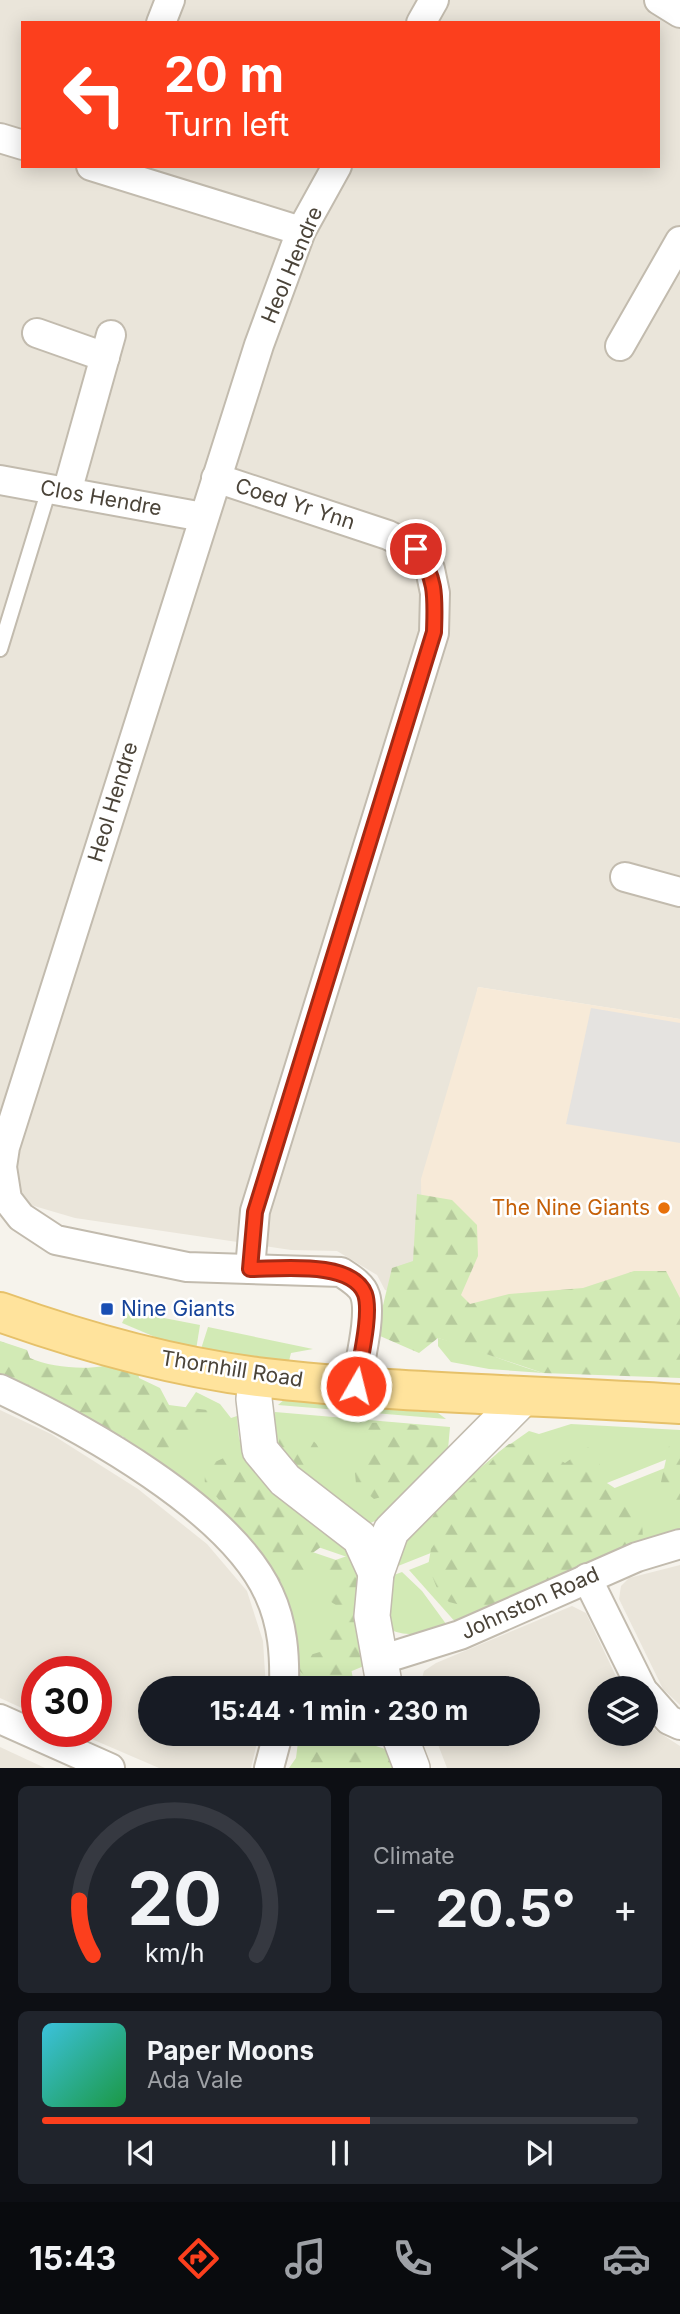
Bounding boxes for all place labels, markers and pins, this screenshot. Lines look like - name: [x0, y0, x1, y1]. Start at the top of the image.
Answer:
- pin: [386, 519, 446, 579]
- place label: The Nine Giants: [492, 1195, 650, 1220]
- marker: The Nine Giants: [656, 1200, 672, 1216]
- place label: Nine Giants: [121, 1296, 235, 1321]
- marker: Nine Giants: [99, 1301, 115, 1317]

